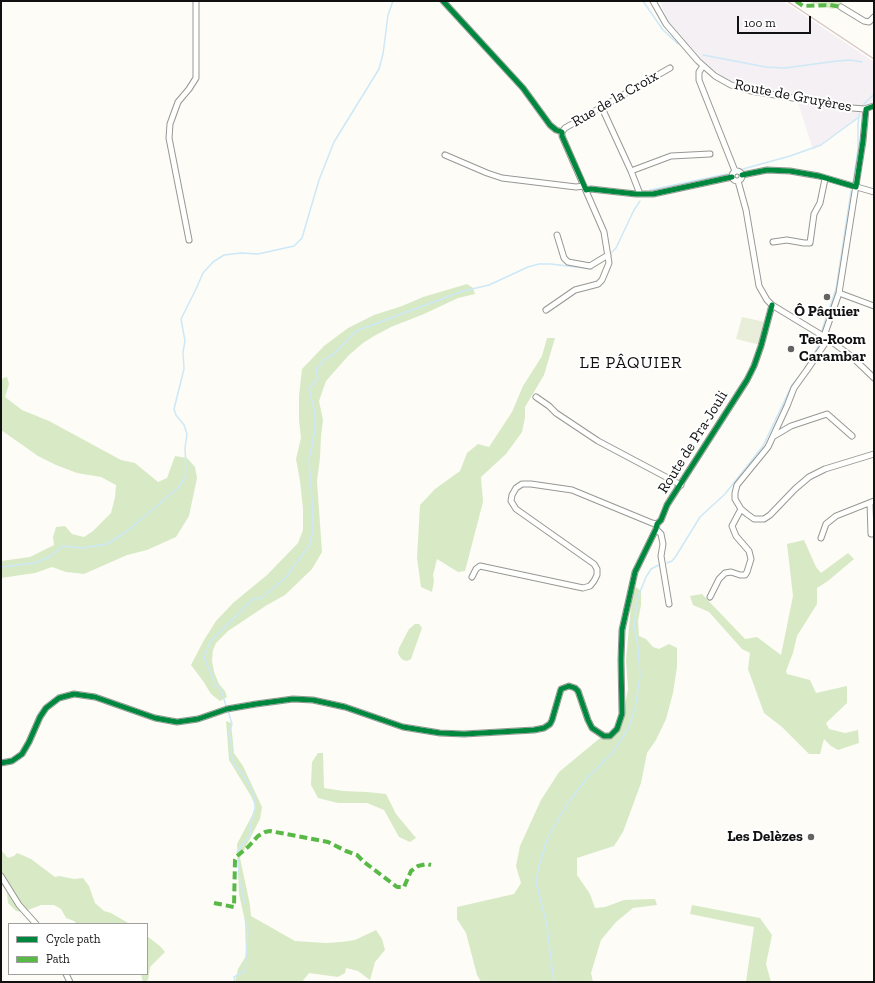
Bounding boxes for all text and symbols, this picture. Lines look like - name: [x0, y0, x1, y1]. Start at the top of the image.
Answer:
- scale bar: [739, 8, 813, 34]
- text: 100 m: [744, 16, 776, 30]
- street label: Rue de la Croix: [568, 67, 662, 131]
- street label: Route de Gruyères: [733, 76, 853, 116]
- marker: Ô Pâquier: [822, 292, 832, 302]
- place label: Ô Pâquier: [794, 303, 860, 321]
- place label: Tea-Room Carambar: [799, 331, 866, 366]
- marker: Tea-Room Carambar: [786, 344, 796, 354]
- district label: LE PÂQUIER: [579, 353, 683, 373]
- street label: Route de Pra-Jouli: [654, 387, 732, 497]
- place label: Les Delèzes: [727, 828, 803, 846]
- marker: Les Delèzes: [806, 832, 816, 842]
- legend: [8, 923, 148, 975]
- text: Cycle path: [46, 932, 100, 946]
- text: Path: [46, 952, 70, 966]

